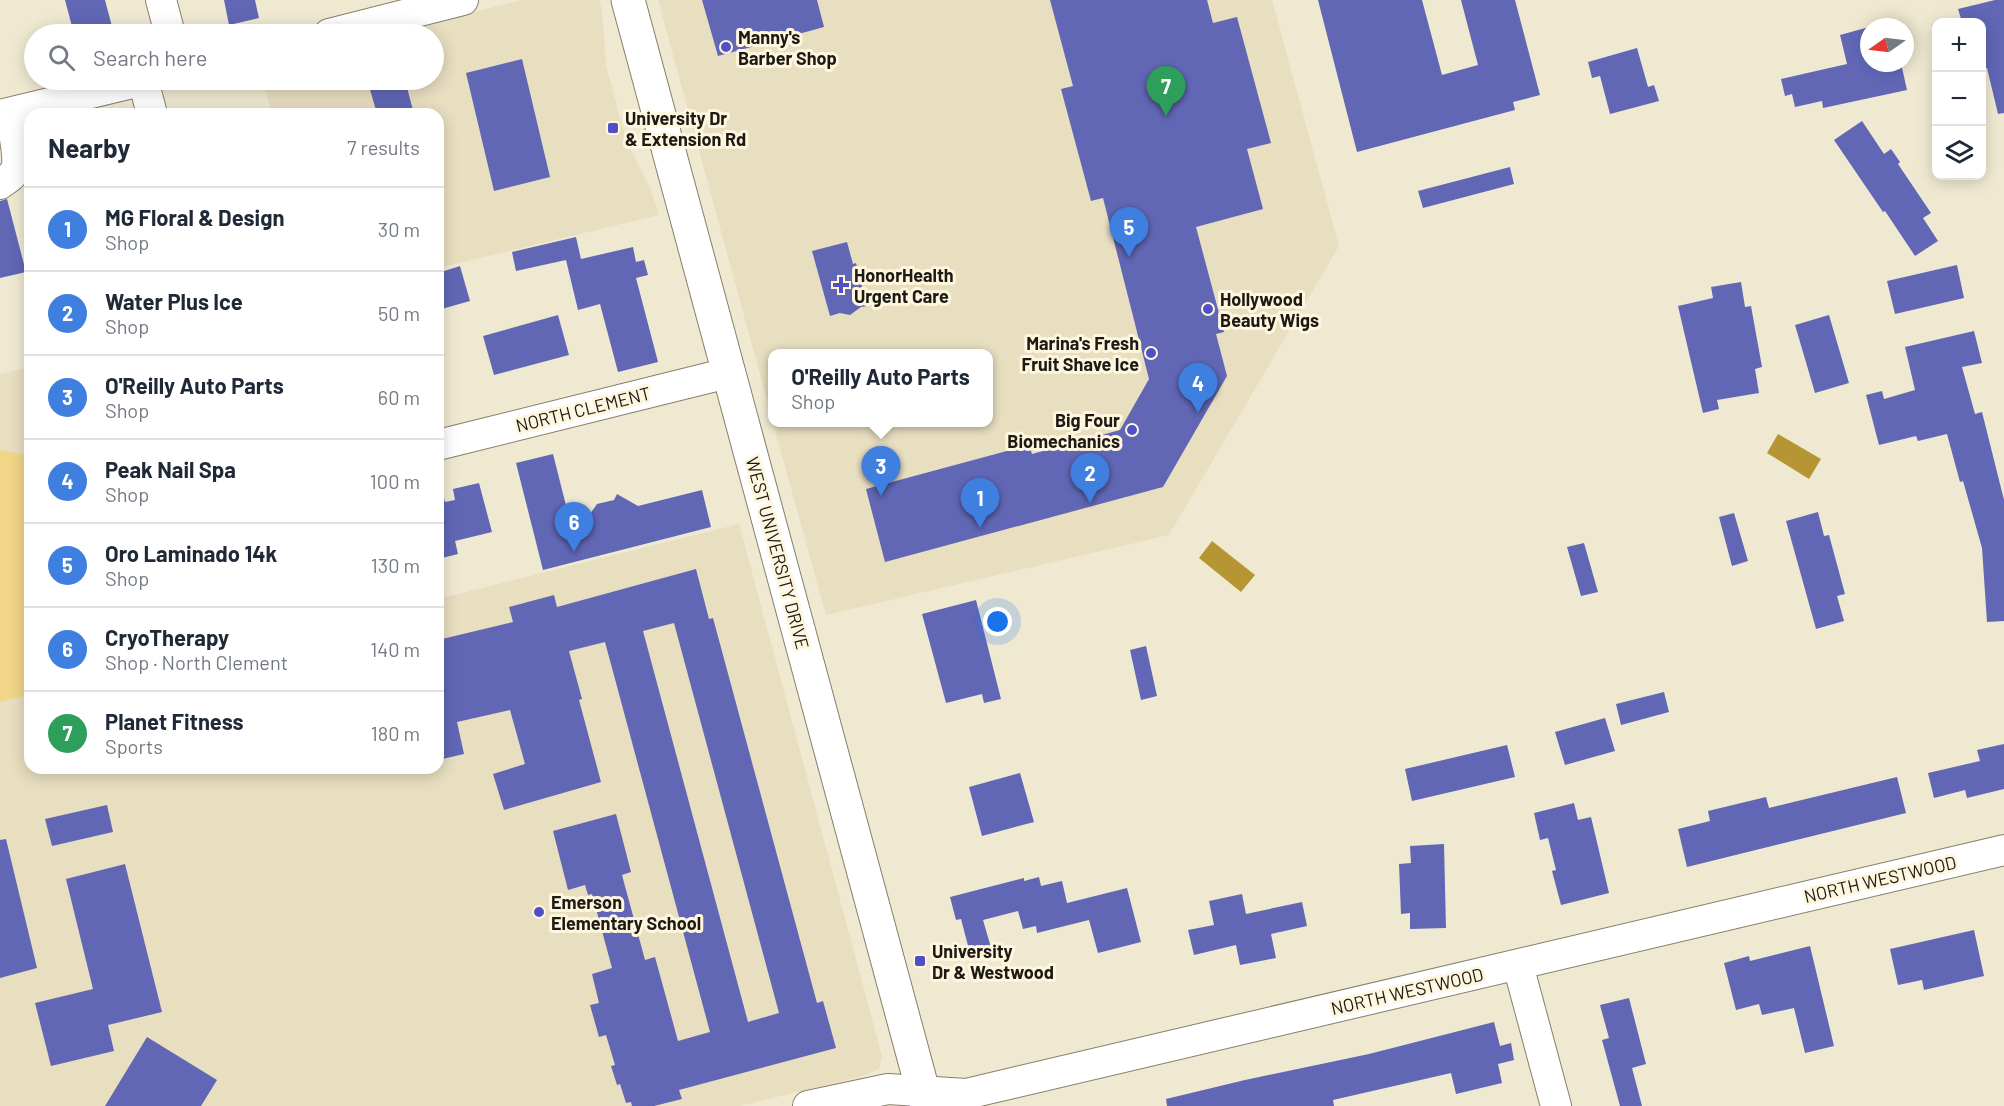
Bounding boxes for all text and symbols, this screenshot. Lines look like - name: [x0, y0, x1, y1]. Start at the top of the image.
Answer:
- north arrow: [1860, 18, 1914, 72]
- map controls: [1932, 18, 1986, 180]
- button: +: [1932, 18, 1986, 72]
- search box: [24, 24, 444, 90]
- place label: Manny's Barber Shop: [738, 26, 837, 69]
- marker: Manny's Barber Shop: [719, 40, 733, 54]
- icon: search: [45, 41, 78, 74]
- text: Search here: [93, 44, 207, 70]
- pin: 7: [1146, 66, 1186, 116]
- button: −: [1932, 72, 1986, 126]
- place label: University Dr & Extension Rd: [625, 107, 746, 150]
- marker: University Dr & Extension Rd: [606, 121, 620, 135]
- button: layers: [1932, 126, 1986, 180]
- text: Nearby: [48, 132, 130, 163]
- text: 7 results: [347, 135, 420, 159]
- text: MG Floral & Design: [105, 204, 285, 230]
- pin: 5: [1110, 208, 1148, 257]
- text: 1: [64, 217, 71, 241]
- text: 30 m: [378, 217, 420, 241]
- text: Shop: [105, 230, 149, 254]
- place label: HonorHealth Urgent Care: [854, 264, 954, 307]
- marker: HonorHealth Urgent Care: [832, 276, 850, 294]
- text: Water Plus Ice: [105, 288, 243, 314]
- place label: Hollywood Beauty Wigs: [1220, 288, 1319, 331]
- text: 2: [62, 301, 73, 325]
- text: 50 m: [378, 301, 420, 325]
- marker: Hollywood Beauty Wigs: [1201, 302, 1215, 316]
- text: Shop: [105, 314, 149, 338]
- place label: Marina's Fresh Fruit Shave Ice: [1022, 332, 1139, 375]
- marker: Marina's Fresh Fruit Shave Ice: [1144, 346, 1158, 360]
- popup: [768, 349, 993, 427]
- text: O'Reilly Auto Parts: [791, 363, 970, 389]
- pin: 4: [1178, 364, 1218, 413]
- text: O'Reilly Auto Parts: [105, 372, 284, 398]
- street label: NORTH CLEMENT: [513, 382, 653, 436]
- text: 3: [62, 385, 73, 409]
- text: 60 m: [378, 385, 420, 409]
- text: Shop: [791, 389, 835, 413]
- text: Shop: [105, 398, 149, 422]
- place label: Big Four Biomechanics: [1007, 409, 1120, 452]
- marker: Big Four Biomechanics: [1125, 423, 1139, 437]
- pin: 3: [862, 446, 900, 496]
- street label: WEST UNIVERSITY DRIVE: [742, 454, 814, 652]
- pin: 2: [1070, 454, 1110, 503]
- text: Peak Nail Spa: [105, 456, 236, 482]
- text: 4: [61, 469, 74, 493]
- text: 100 m: [370, 469, 420, 493]
- pin: 1: [960, 478, 1000, 528]
- text: Shop: [105, 482, 149, 506]
- pin: 6: [554, 502, 594, 552]
- text: Oro Laminado 14k: [105, 540, 277, 566]
- text: 5: [62, 553, 73, 577]
- text: 130 m: [371, 553, 420, 577]
- text: Shop: [105, 566, 149, 590]
- your location: [983, 607, 1012, 636]
- text: CryoTherapy: [105, 624, 229, 650]
- text: 6: [62, 637, 73, 661]
- text: 140 m: [370, 637, 420, 661]
- text: Shop · North Clement: [105, 650, 288, 674]
- text: Planet Fitness: [105, 708, 244, 734]
- text: 7: [63, 721, 72, 745]
- text: 180 m: [371, 721, 420, 745]
- text: Sports: [105, 734, 163, 758]
- street label: NORTH WESTWOOD: [1802, 851, 1958, 907]
- place label: Emerson Elementary School: [551, 891, 701, 934]
- marker: Emerson Elementary School: [532, 905, 546, 919]
- place label: University Dr & Westwood: [932, 940, 1054, 983]
- marker: University Dr & Westwood: [913, 954, 927, 968]
- street label: NORTH WESTWOOD: [1329, 963, 1485, 1019]

